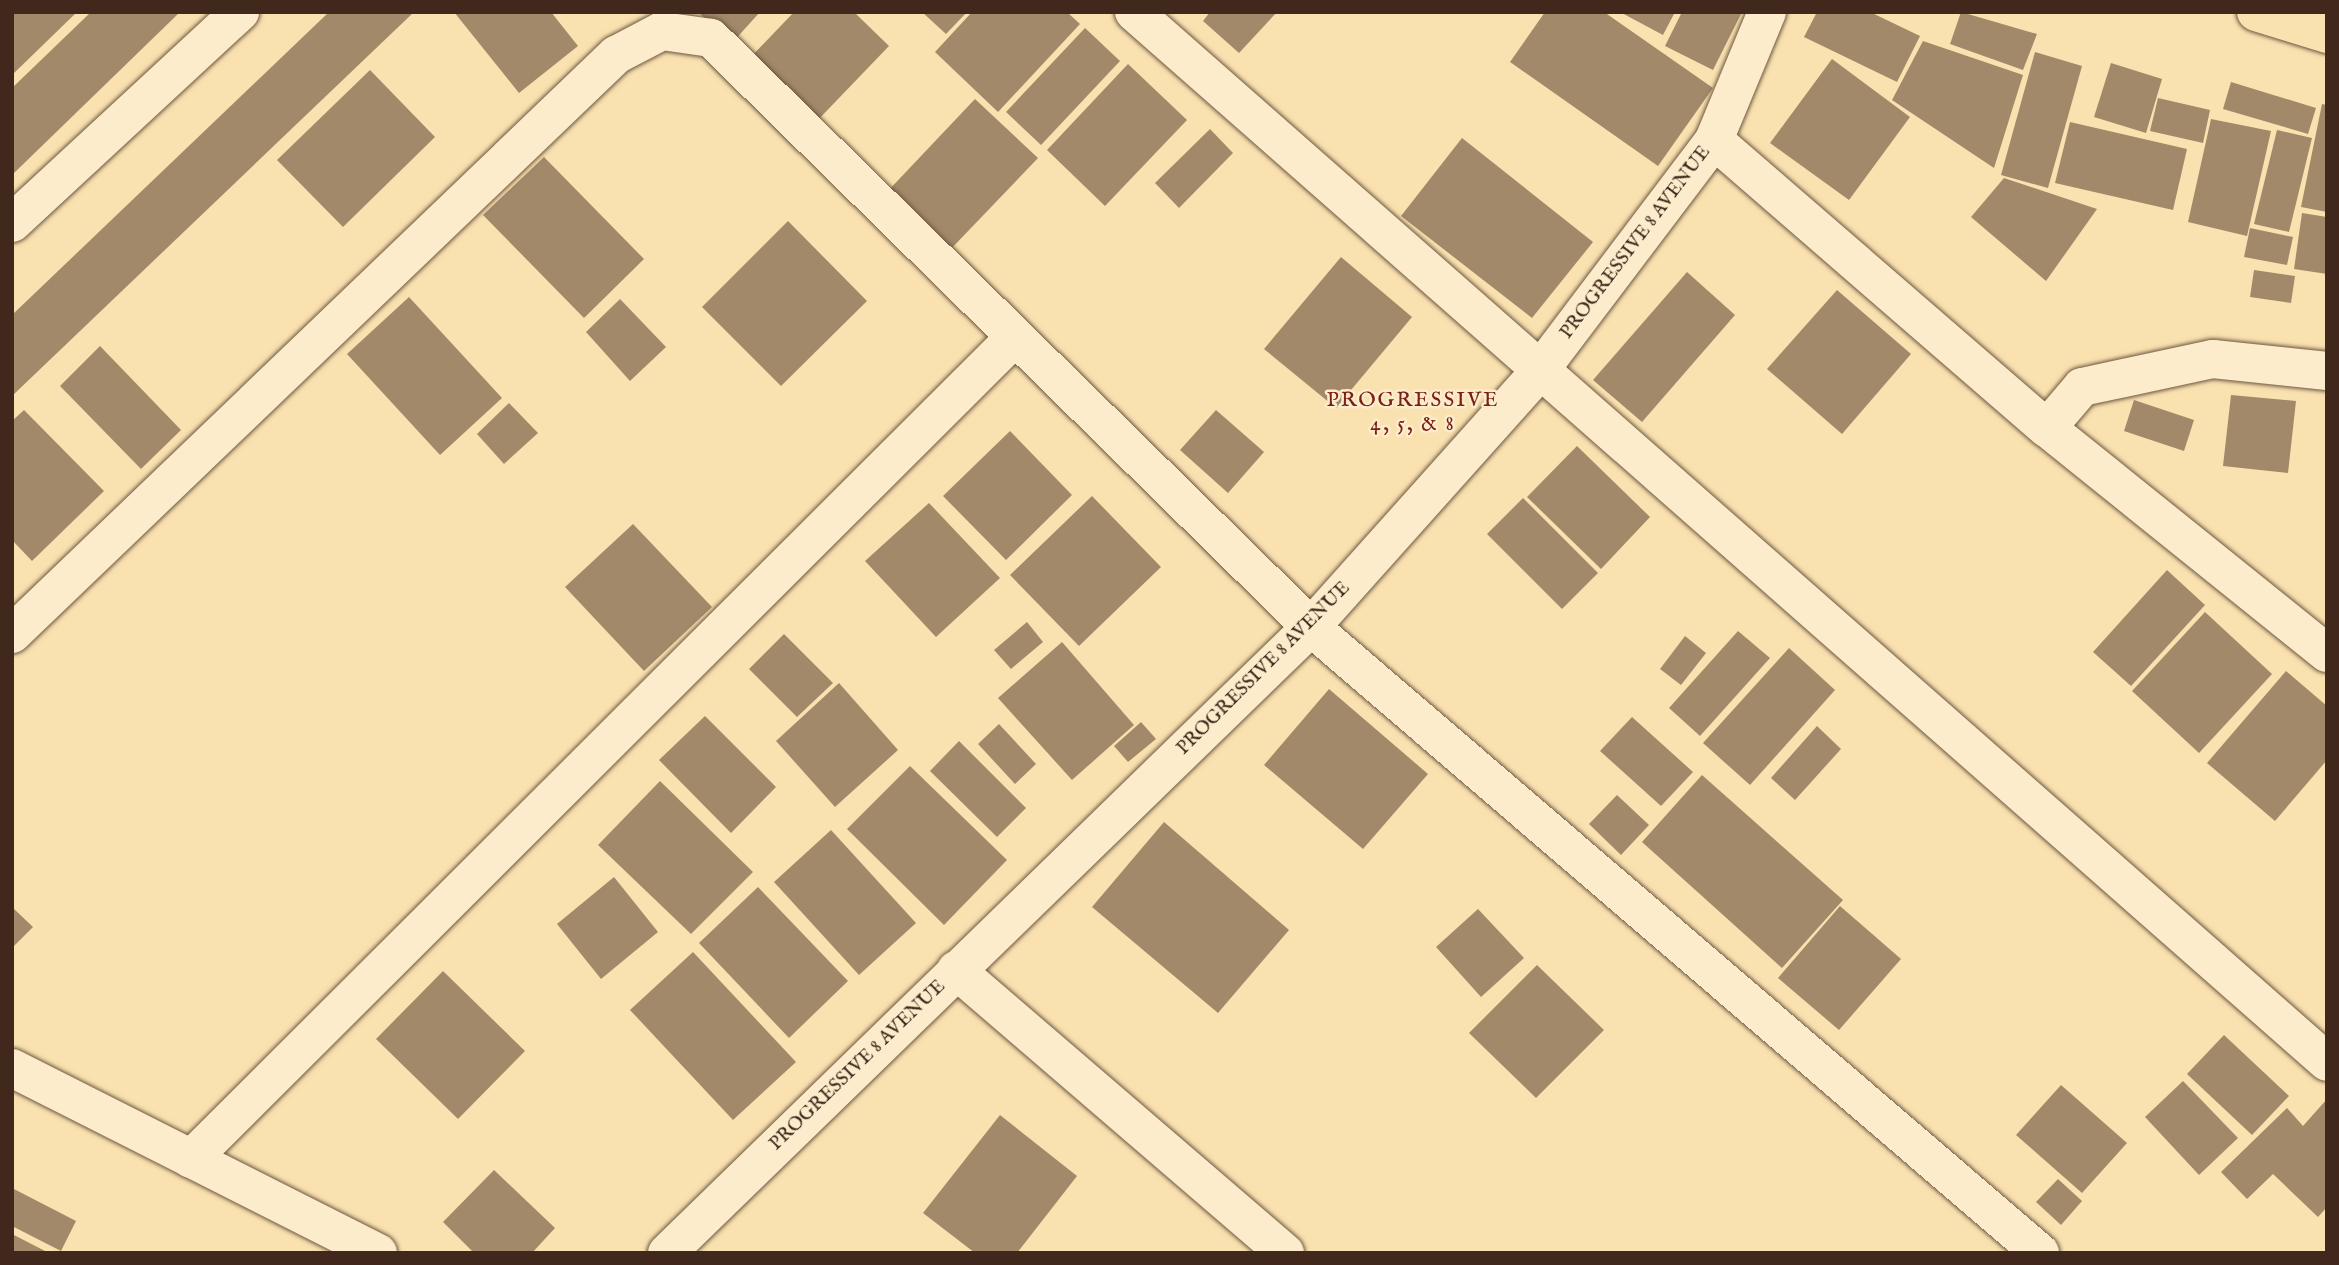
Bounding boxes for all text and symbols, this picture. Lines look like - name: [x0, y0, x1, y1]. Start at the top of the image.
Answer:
- street label: PROGRESSIVE 8 AVENUE: [1556, 142, 1716, 344]
- district label: PROGRESSIVE 4, 5, & 8: [1328, 388, 1498, 438]
- street label: PROGRESSIVE 8 AVENUE: [1173, 578, 1355, 760]
- street label: PROGRESSIVE 8 AVENUE: [765, 976, 951, 1156]

